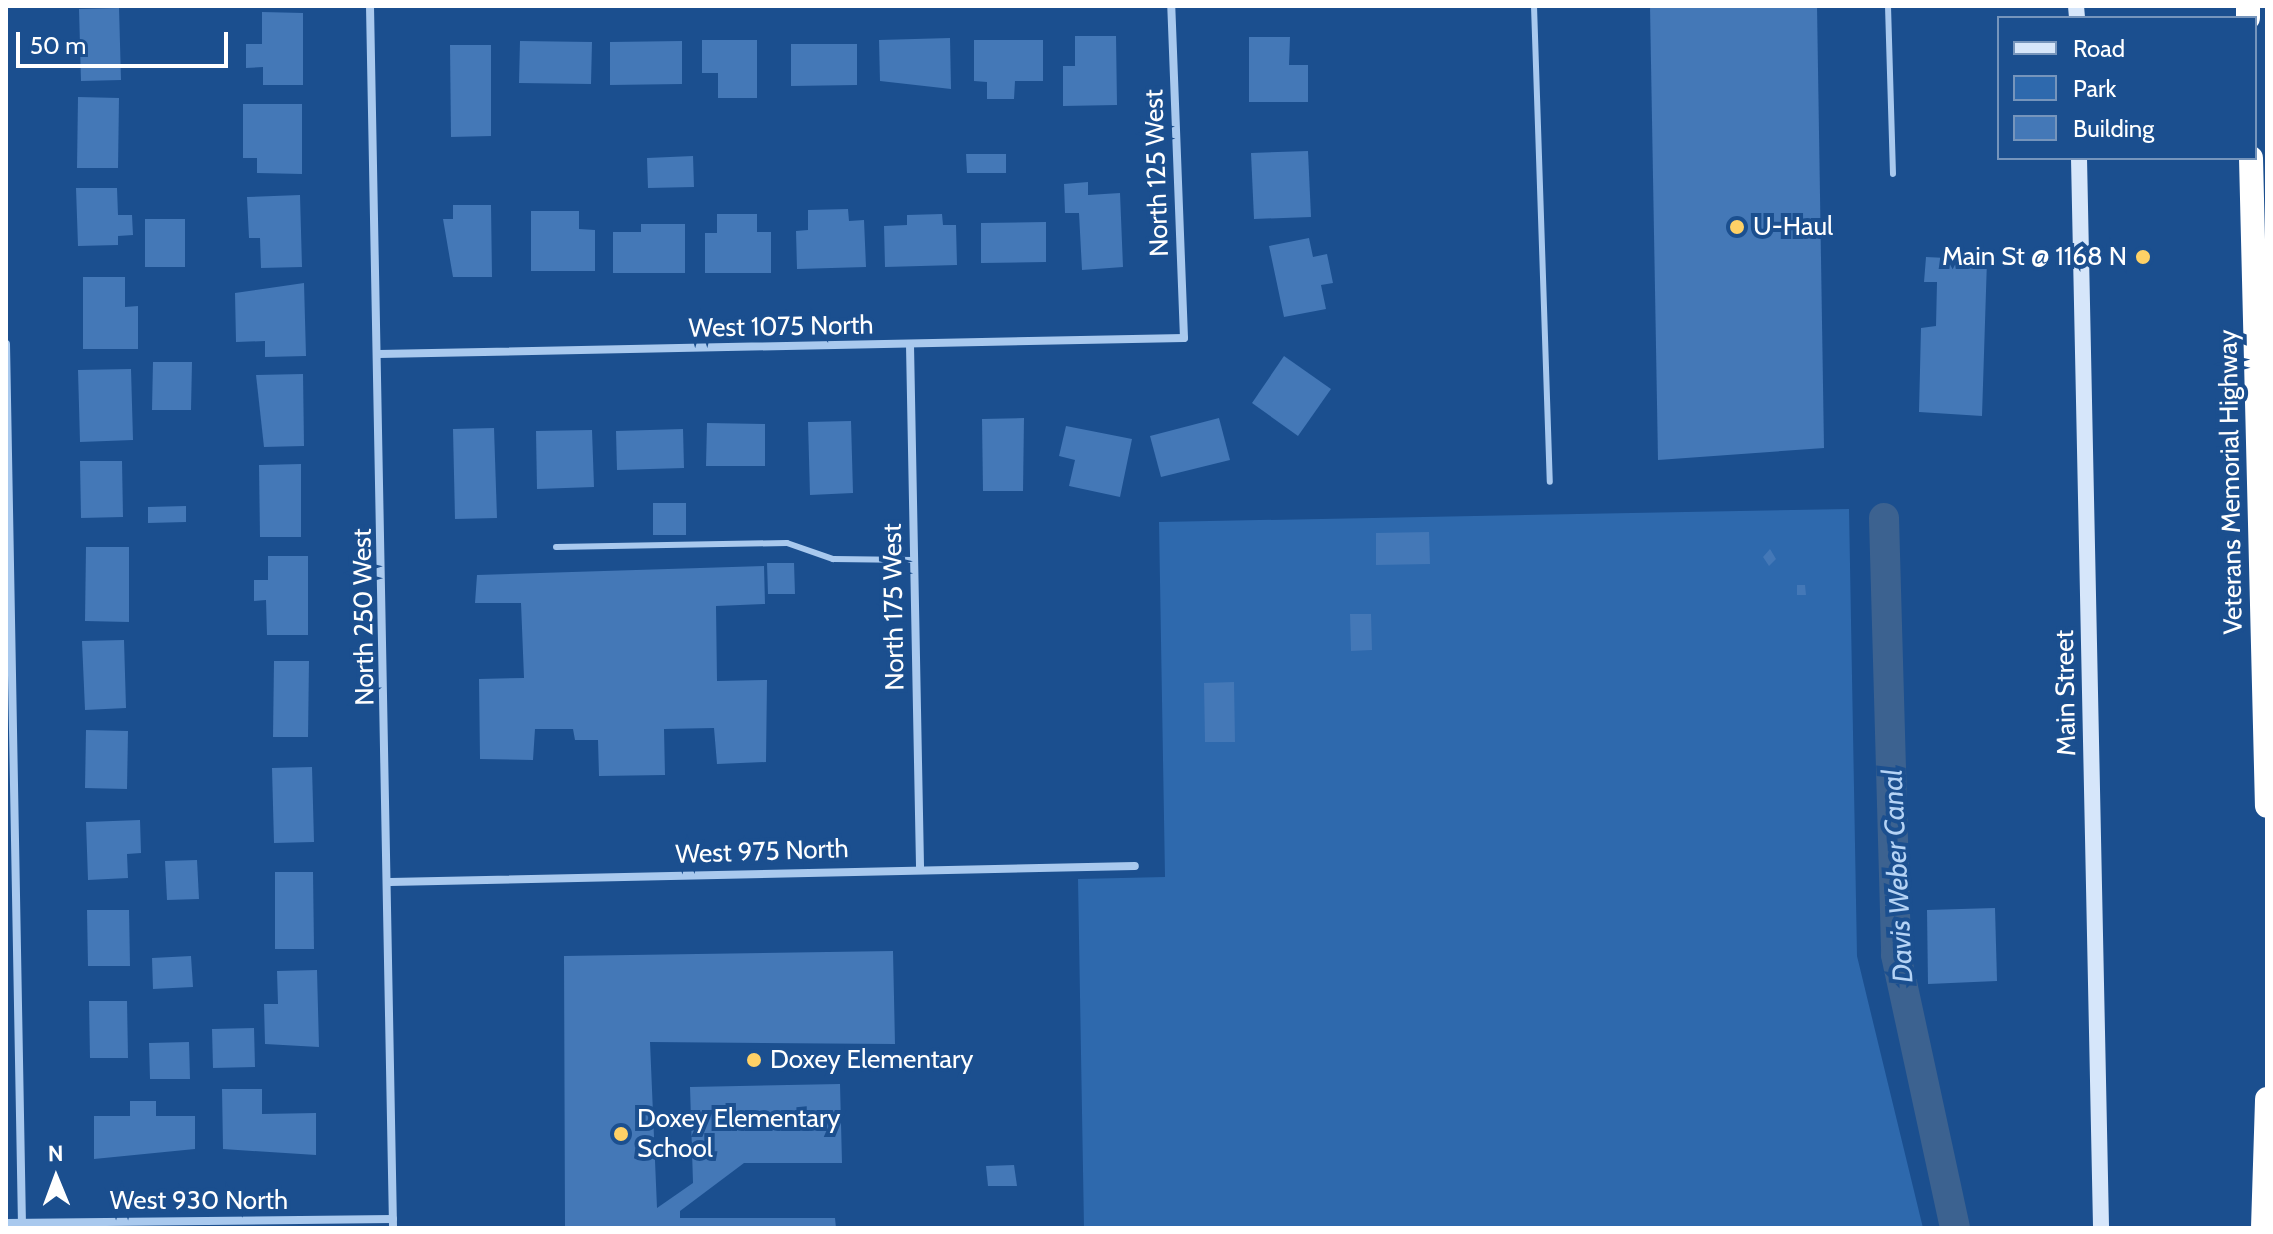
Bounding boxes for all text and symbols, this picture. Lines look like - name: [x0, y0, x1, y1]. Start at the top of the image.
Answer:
- scale bar: [20, 16, 232, 66]
- legend: [1997, 16, 2257, 160]
- text: 50 m: [30, 31, 86, 60]
- text: Road: [2073, 34, 2125, 63]
- text: Park: [2073, 74, 2116, 103]
- street label: North 125 West: [1138, 89, 1176, 257]
- text: Building: [2073, 114, 2154, 143]
- place label: U-Haul: [1753, 211, 1833, 243]
- marker: U-Haul: [1728, 218, 1746, 236]
- place label: Main St @ 1168 N: [1942, 241, 2127, 273]
- marker: Main St @ 1168 N: [2134, 248, 2152, 266]
- street label: West 1075 North: [688, 310, 874, 344]
- street label: Veterans Memorial Highway: [2213, 329, 2249, 635]
- street label: North 175 West: [877, 523, 911, 691]
- street label: North 250 West: [347, 528, 381, 706]
- street label: Main Street: [2049, 630, 2083, 756]
- water label: Davis Weber Canal: [1875, 768, 1919, 984]
- street label: West 975 North: [675, 833, 849, 871]
- place label: Doxey Elementary: [770, 1044, 973, 1076]
- marker: Doxey Elementary: [745, 1051, 763, 1069]
- place label: Doxey Elementary School: [637, 1103, 840, 1164]
- marker: Doxey Elementary School: [612, 1125, 630, 1143]
- north arrow: [16, 1138, 96, 1218]
- text: N: [48, 1140, 64, 1167]
- street label: West 930 North: [110, 1185, 288, 1217]

